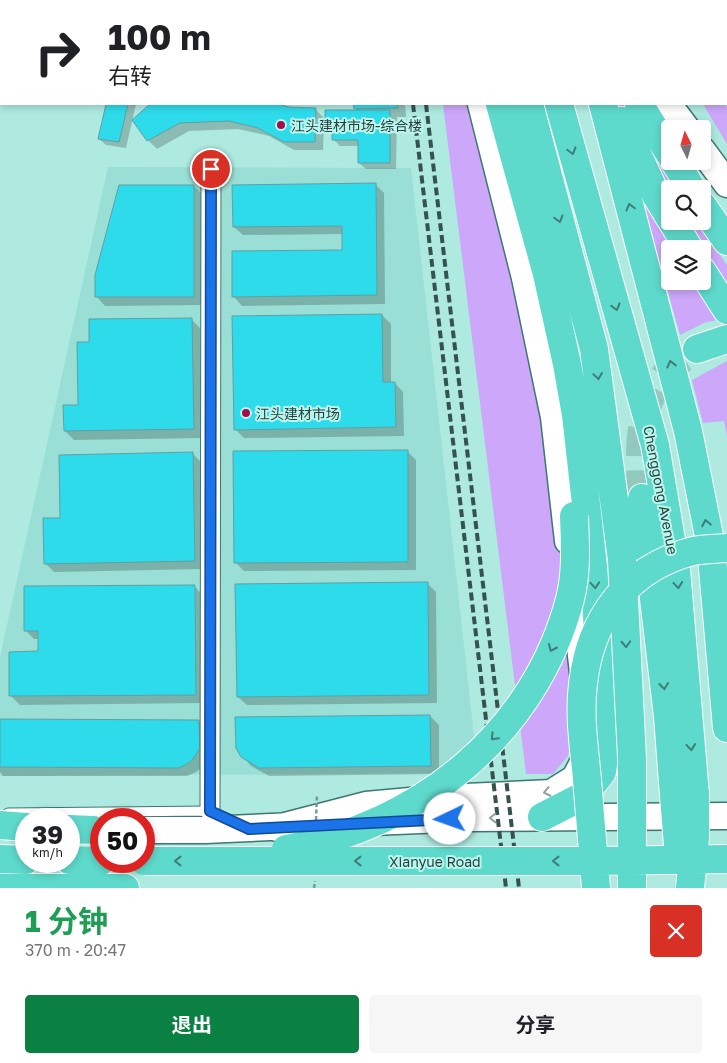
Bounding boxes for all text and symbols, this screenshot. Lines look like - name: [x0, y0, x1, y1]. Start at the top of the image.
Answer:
- text: 100 m: [108, 16, 211, 58]
- icon: right: [25, 20, 90, 85]
- text: 右转: [108, 62, 152, 89]
- place label: 江头建材市场-综合楼: [291, 117, 422, 134]
- marker: 江头建材市场-综合楼: [275, 119, 287, 131]
- north arrow: [661, 120, 711, 170]
- map controls: [661, 120, 711, 290]
- one-way arrow: [566, 146, 577, 155]
- pin: [190, 148, 232, 190]
- icon: arrive: [197, 155, 225, 183]
- button: search: [661, 180, 711, 230]
- one-way arrow: [625, 203, 636, 212]
- one-way arrow: [554, 214, 564, 222]
- button: layers: [661, 240, 711, 290]
- one-way arrow: [610, 303, 621, 312]
- one-way arrow: [666, 360, 677, 369]
- one-way arrow: [592, 372, 602, 381]
- place label: 江头建材市场: [256, 405, 340, 422]
- marker: 江头建材市场: [240, 407, 252, 419]
- street label: Chenggong Avenue: [640, 424, 682, 556]
- one-way arrow: [702, 519, 712, 527]
- one-way arrow: [672, 581, 683, 589]
- one-way arrow: [589, 582, 600, 590]
- one-way arrow: [621, 640, 631, 648]
- one-way arrow: [547, 643, 558, 652]
- one-way arrow: [658, 682, 669, 690]
- one-way arrow: [491, 732, 500, 741]
- one-way arrow: [686, 743, 697, 751]
- one-way arrow: [543, 786, 552, 797]
- position arrow: [423, 792, 475, 844]
- speed limit sign: 50: [90, 808, 155, 873]
- one-way arrow: [489, 813, 496, 823]
- text: 39: [32, 819, 63, 850]
- text: km/h: [32, 845, 63, 860]
- street label: Xianyue Road: [389, 853, 481, 870]
- one-way arrow: [174, 856, 182, 866]
- one-way arrow: [354, 856, 362, 866]
- one-way arrow: [552, 856, 560, 866]
- text: 1 分钟: [25, 903, 108, 939]
- button: close: [650, 905, 702, 957]
- text: 370 m · 20:47: [25, 940, 126, 960]
- button: 退出: [25, 995, 359, 1053]
- button: 分享: [369, 995, 702, 1053]

